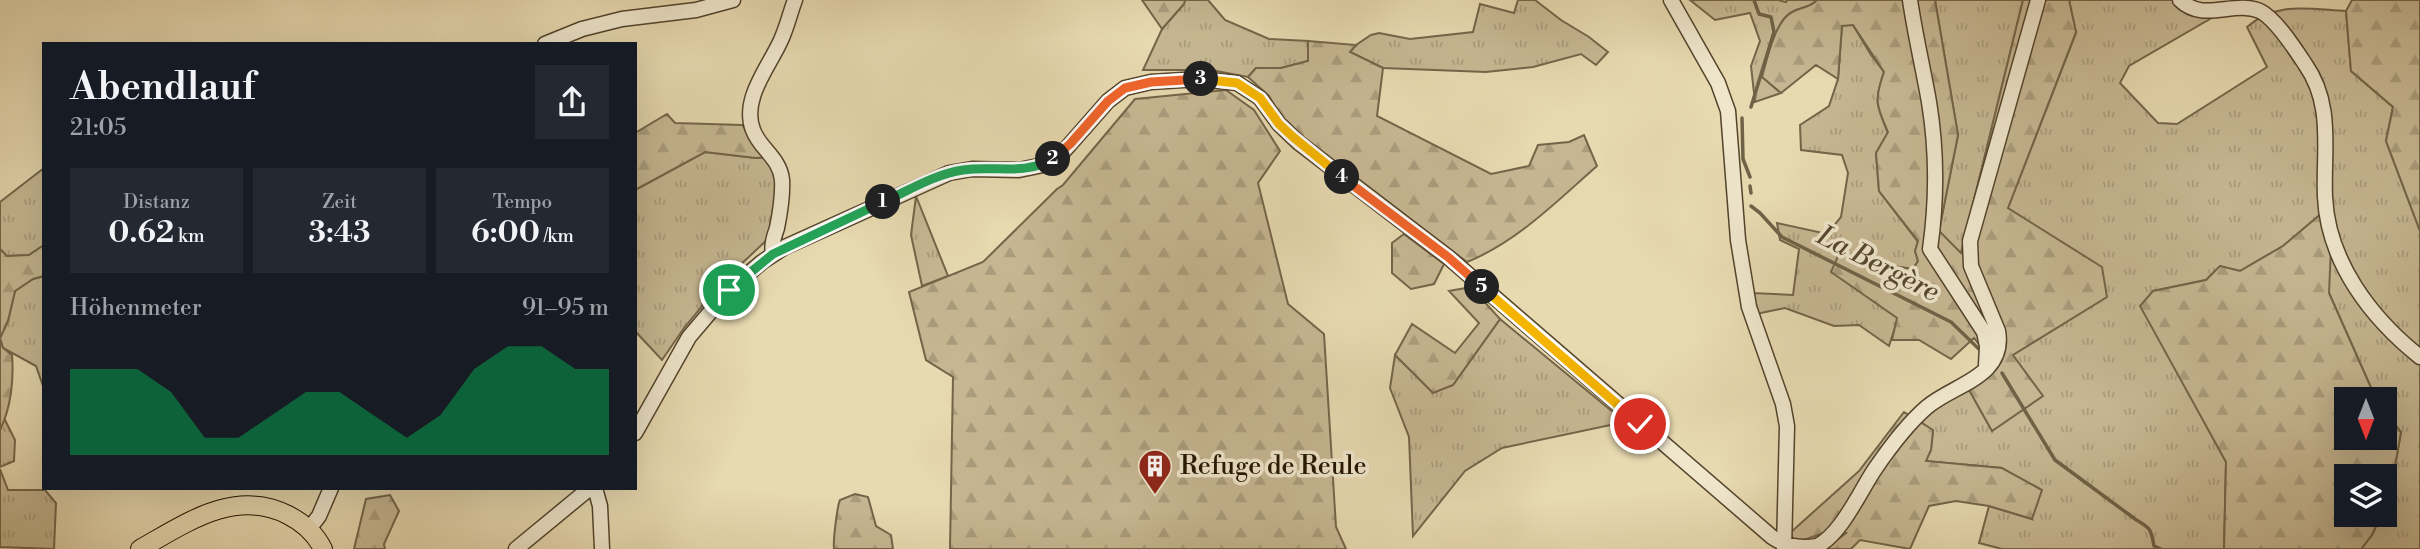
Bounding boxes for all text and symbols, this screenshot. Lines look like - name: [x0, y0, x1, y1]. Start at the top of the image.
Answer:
- pin: 3: [1184, 62, 1218, 96]
- text: Abendlauf: [70, 64, 255, 111]
- button: share: [535, 65, 609, 139]
- text: 3: [1195, 66, 1206, 90]
- text: 21:05: [70, 114, 126, 142]
- pin: 2: [1036, 142, 1070, 176]
- text: 2: [1047, 146, 1058, 170]
- pin: 4: [1324, 160, 1360, 194]
- text: 4: [1335, 164, 1348, 188]
- pin: 1: [866, 184, 900, 220]
- text: 1: [878, 189, 887, 213]
- text: Distanz: [123, 190, 190, 214]
- text: Zeit: [322, 190, 357, 214]
- text: Tempo: [493, 190, 552, 214]
- text: 0.62: [108, 214, 174, 252]
- text: 3:43: [308, 214, 371, 252]
- text: 6:00: [471, 214, 540, 252]
- water label: La Bergère: [1810, 218, 1945, 310]
- text: km: [174, 224, 205, 248]
- text: /km: [540, 224, 574, 248]
- pin: [699, 260, 759, 320]
- pin: 5: [1464, 270, 1500, 304]
- icon: arrive: [710, 271, 748, 309]
- text: 5: [1476, 274, 1487, 298]
- text: Höhenmeter: [70, 294, 202, 322]
- text: 91–95 m: [522, 294, 609, 322]
- north arrow: [2334, 387, 2398, 450]
- map controls: [2334, 387, 2397, 527]
- pin: [1610, 394, 1670, 454]
- icon: check: [1621, 405, 1659, 443]
- building icon: Refuge de Reule: [1136, 447, 1174, 496]
- place label: Refuge de Reule: [1180, 450, 1367, 482]
- button: layers: [2334, 464, 2397, 527]

